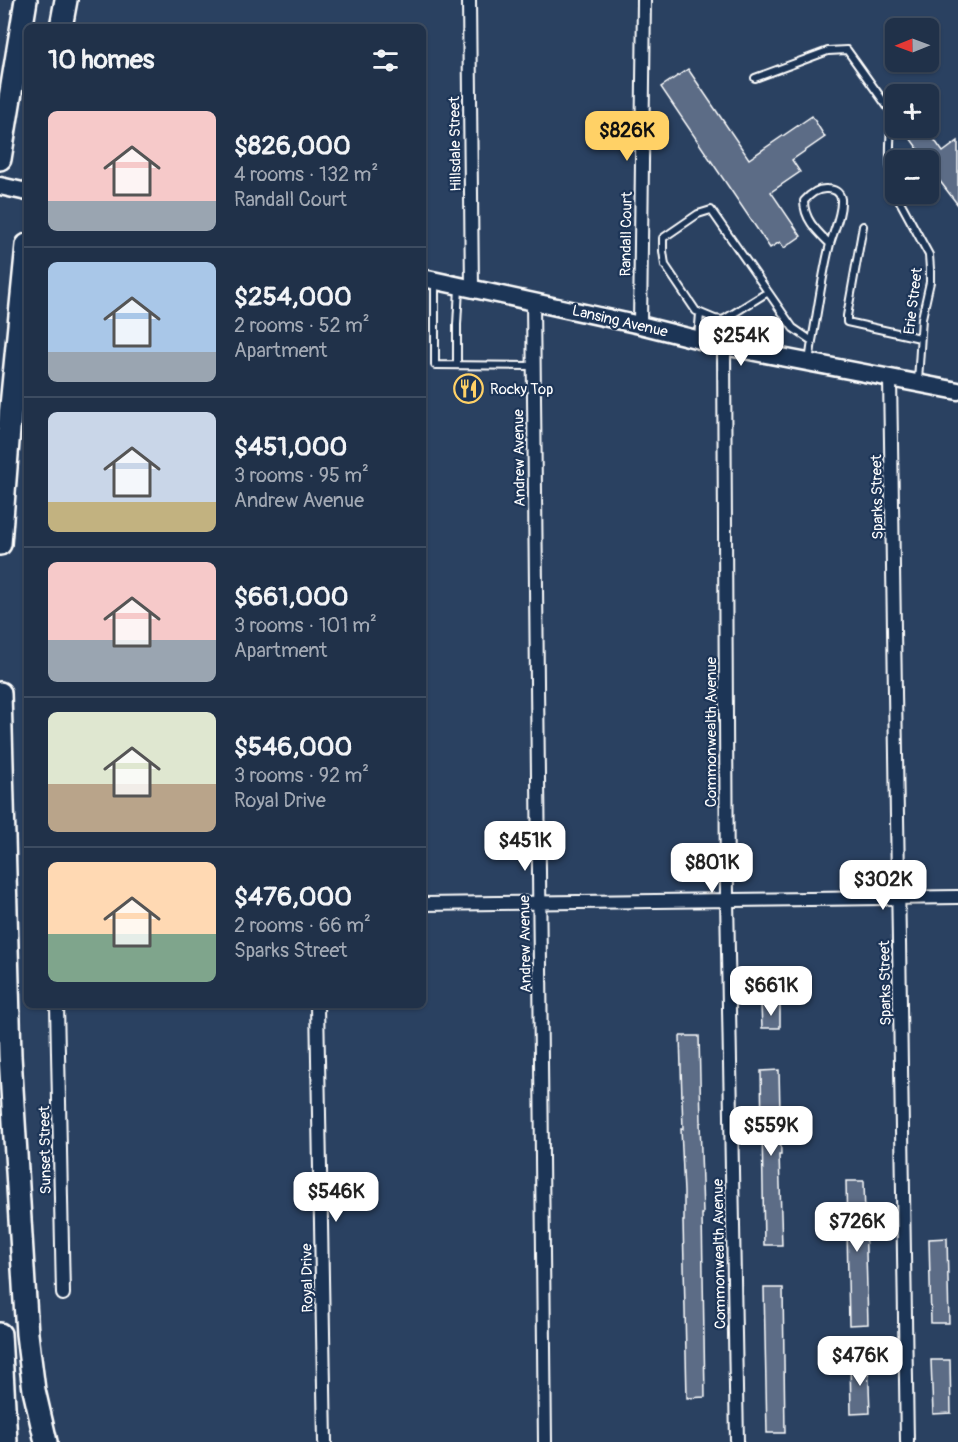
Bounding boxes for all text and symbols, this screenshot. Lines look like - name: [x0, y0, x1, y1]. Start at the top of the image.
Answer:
- north arrow: [885, 18, 939, 72]
- map controls: [885, 18, 939, 204]
- text: 10 homes: [48, 44, 154, 76]
- icon: filters: [369, 44, 402, 77]
- button: +: [885, 84, 939, 138]
- street label: Hillsdale Street: [445, 95, 466, 192]
- pin: $826K: [585, 111, 669, 162]
- text: $826K: [599, 118, 655, 143]
- text: $826,000: [234, 130, 351, 162]
- icon: home: [96, 135, 168, 207]
- button: −: [885, 150, 939, 204]
- text: 4 rooms · 132 m²: [234, 162, 378, 187]
- text: Randall Court: [234, 187, 347, 212]
- street label: Randall Court: [616, 191, 637, 277]
- street label: Erie Street: [900, 266, 927, 336]
- text: $254,000: [234, 281, 352, 313]
- icon: home: [96, 286, 168, 358]
- street label: Lansing Avenue: [570, 301, 670, 342]
- text: 2 rooms · 52 m²: [234, 313, 370, 338]
- pin: $254K: [699, 316, 783, 367]
- text: $254K: [713, 323, 769, 348]
- text: Apartment: [234, 338, 327, 363]
- restaurant icon: Rocky Top: [453, 373, 485, 405]
- place label: Rocky Top: [490, 380, 553, 399]
- street label: Andrew Avenue: [509, 408, 530, 507]
- text: $451,000: [234, 431, 347, 463]
- icon: home: [96, 436, 168, 508]
- street label: Sparks Street: [867, 453, 888, 540]
- text: 3 rooms · 95 m²: [234, 463, 369, 488]
- text: Andrew Avenue: [234, 488, 364, 513]
- text: $661,000: [234, 581, 348, 613]
- icon: home: [96, 586, 168, 658]
- text: 3 rooms · 101 m²: [234, 613, 377, 638]
- text: Apartment: [234, 638, 327, 663]
- street label: Commonwealth Avenue: [702, 656, 721, 807]
- text: $546,000: [234, 731, 352, 763]
- icon: home: [96, 736, 168, 808]
- text: 3 rooms · 92 m²: [234, 763, 369, 788]
- text: Royal Drive: [234, 788, 326, 813]
- pin: $451K: [483, 821, 567, 872]
- text: $451K: [498, 828, 552, 853]
- pin: $801K: [670, 843, 754, 894]
- text: $801K: [685, 850, 739, 875]
- pin: $302K: [841, 860, 925, 911]
- text: $302K: [854, 867, 912, 892]
- text: $476,000: [234, 881, 352, 913]
- icon: home: [96, 886, 168, 958]
- street label: Andrew Avenue: [515, 894, 536, 993]
- text: 2 rooms · 66 m²: [234, 913, 371, 938]
- text: Sparks Street: [234, 938, 347, 963]
- street label: Sparks Street: [875, 939, 896, 1026]
- pin: $661K: [729, 966, 813, 1017]
- text: $661K: [744, 973, 798, 998]
- street label: Sunset Street: [35, 1105, 56, 1194]
- pin: $559K: [729, 1106, 813, 1157]
- text: $559K: [744, 1113, 798, 1138]
- pin: $546K: [294, 1172, 378, 1223]
- street label: Commonwealth Avenue: [709, 1178, 730, 1329]
- text: $546K: [308, 1179, 364, 1204]
- pin: $726K: [815, 1202, 899, 1253]
- text: $726K: [829, 1209, 885, 1234]
- street label: Royal Drive: [297, 1243, 318, 1313]
- pin: $476K: [818, 1336, 902, 1387]
- text: $476K: [832, 1343, 888, 1368]

